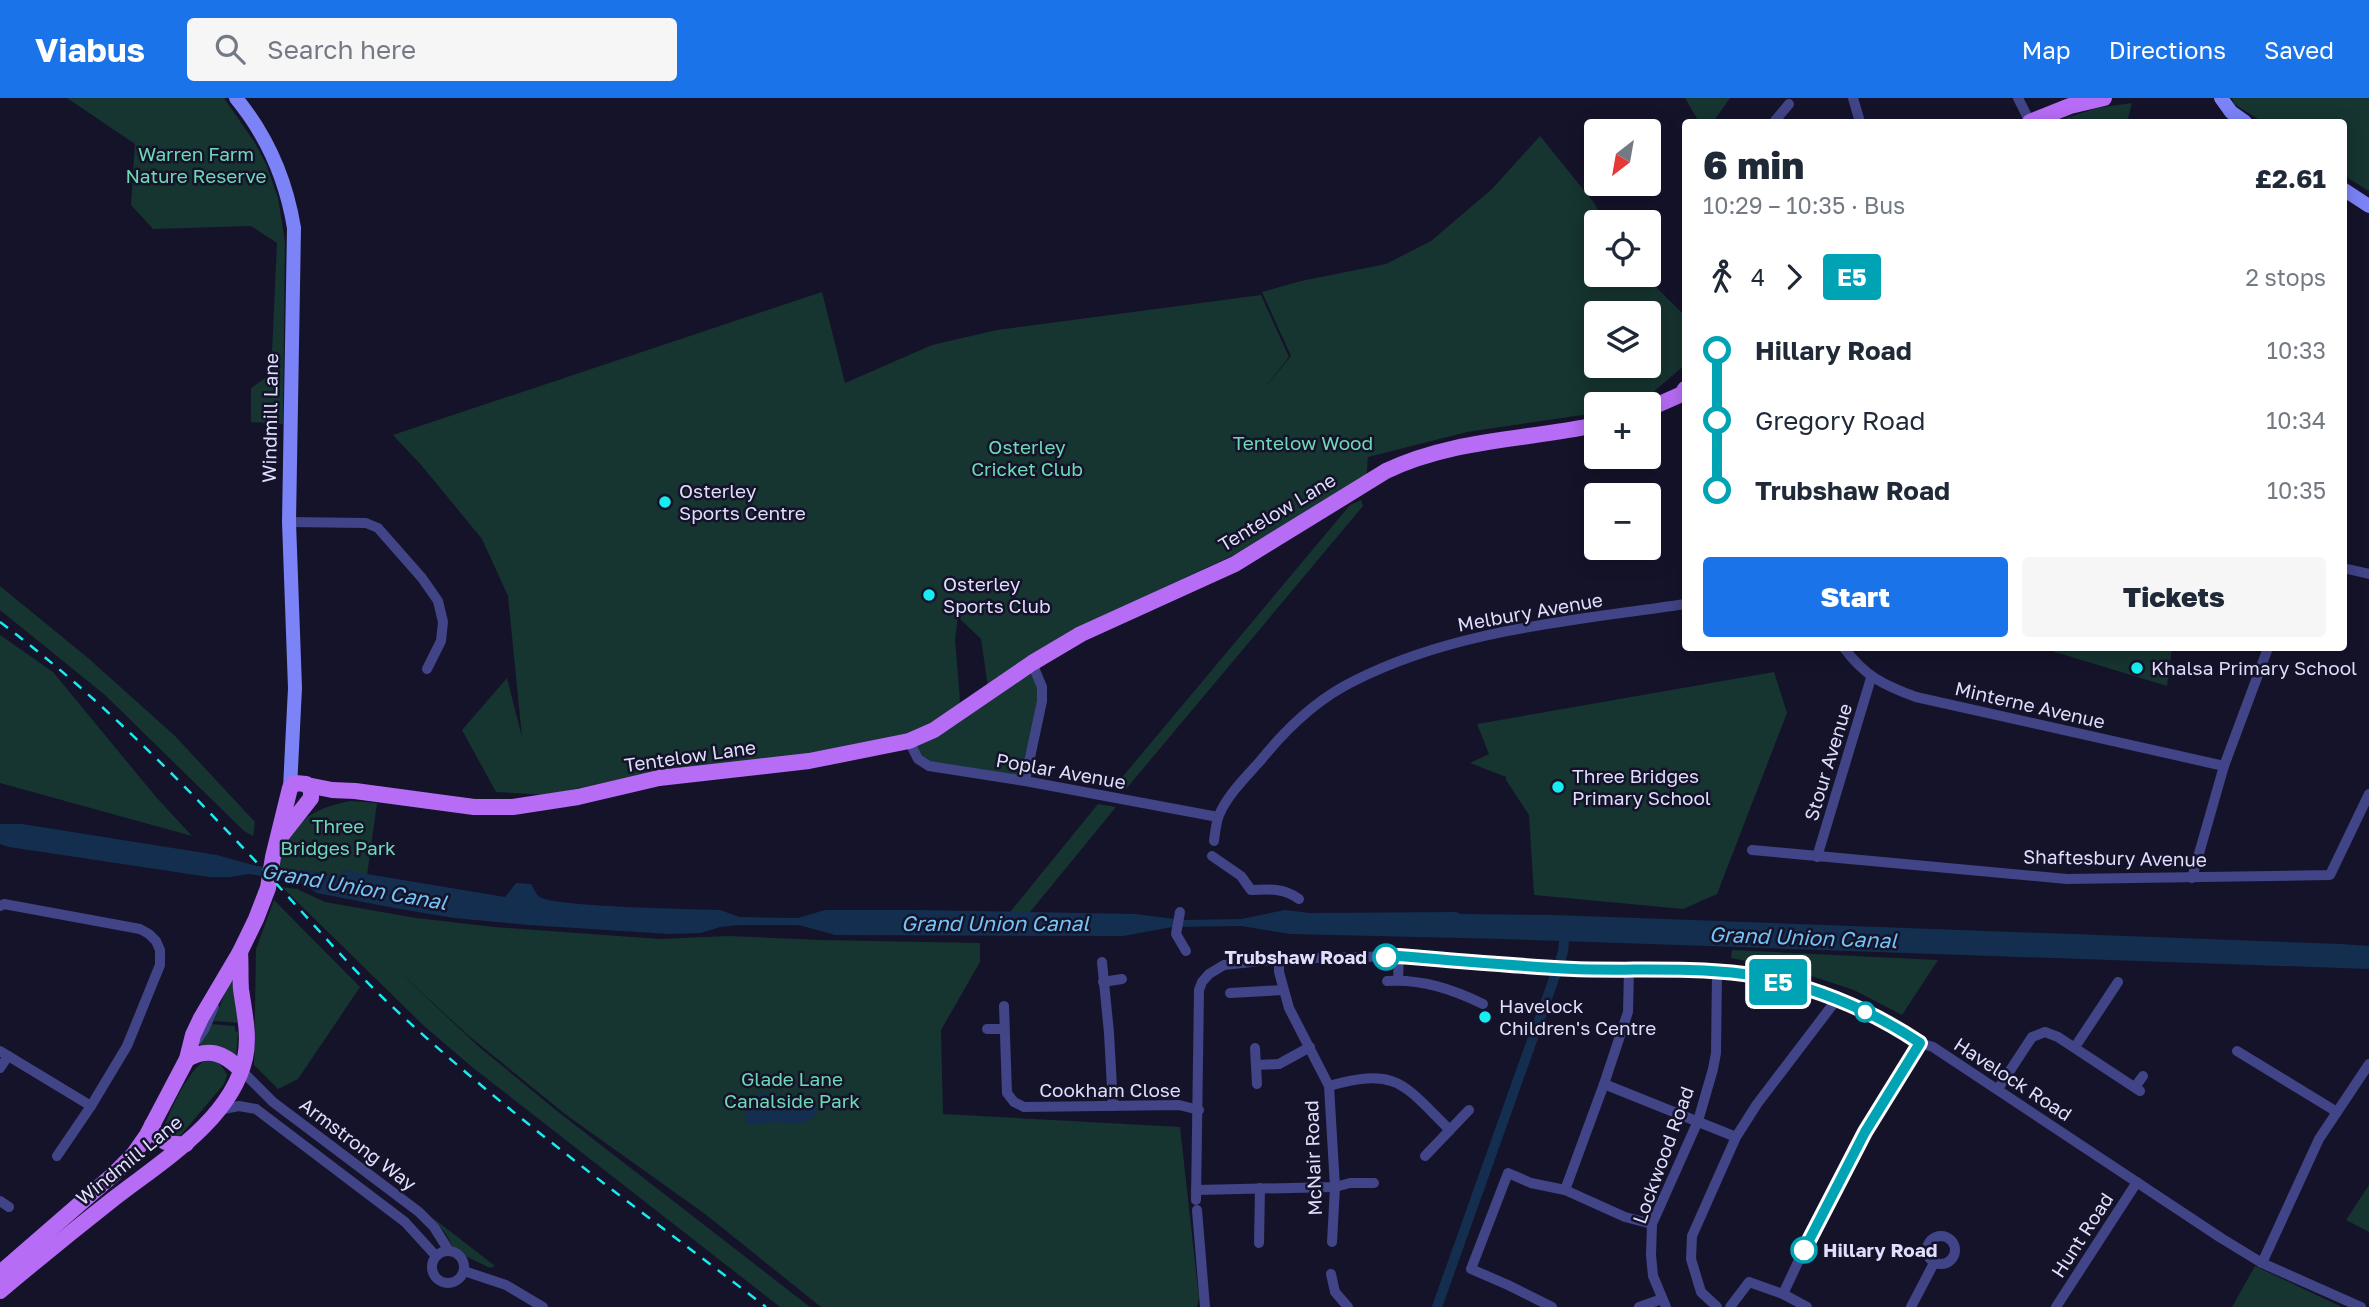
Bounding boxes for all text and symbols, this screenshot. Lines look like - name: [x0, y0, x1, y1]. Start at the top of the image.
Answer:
- search box: [187, 18, 677, 81]
- text: Viabus: [35, 30, 145, 69]
- icon: search: [211, 30, 249, 68]
- text: Search here: [267, 34, 416, 65]
- text: Map: [2022, 35, 2071, 64]
- text: Directions: [2109, 35, 2226, 64]
- text: Saved: [2264, 35, 2334, 64]
- north arrow: [1584, 119, 1661, 196]
- map controls: [1584, 119, 1661, 560]
- park label: Warren Farm Nature Reserve: [125, 142, 267, 187]
- text: 6 min: [1703, 142, 1804, 187]
- text: £2.61: [2255, 163, 2326, 194]
- text: 10:29 – 10:35 · Bus: [1703, 191, 1905, 219]
- button: locate: [1584, 210, 1661, 287]
- icon: walk: [1703, 258, 1741, 296]
- icon: forward: [1775, 258, 1813, 296]
- text: E5: [1837, 262, 1867, 291]
- text: 4: [1751, 263, 1765, 291]
- text: 2 stops: [2245, 263, 2326, 291]
- button: layers: [1584, 301, 1661, 378]
- text: Hillary Road: [1755, 335, 1912, 366]
- text: 10:33: [2267, 336, 2326, 364]
- street label: Windmill Lane: [257, 353, 282, 483]
- button: +: [1584, 392, 1661, 469]
- text: Gregory Road: [1755, 405, 1926, 436]
- text: 10:34: [2266, 406, 2326, 434]
- park label: Tentelow Wood: [1233, 431, 1373, 454]
- park label: Osterley Cricket Club: [971, 435, 1083, 480]
- street label: Tentelow Lane: [1214, 467, 1340, 556]
- text: Trubshaw Road: [1755, 475, 1950, 506]
- text: 10:35: [2267, 476, 2326, 504]
- place label: Osterley Sports Centre: [679, 479, 806, 524]
- button: −: [1584, 483, 1661, 560]
- marker: Osterley Sports Centre: [657, 494, 673, 510]
- button: Start: [1703, 557, 2008, 637]
- button: Tickets: [2022, 557, 2326, 637]
- place label: Osterley Sports Club: [943, 572, 1051, 617]
- marker: Osterley Sports Club: [921, 587, 937, 603]
- street label: Melbury Avenue: [1456, 587, 1604, 636]
- place label: Khalsa Primary School: [2151, 656, 2357, 679]
- marker: Khalsa Primary School: [2129, 660, 2145, 676]
- street label: Minterne Avenue: [1953, 676, 2107, 733]
- street label: Stour Avenue: [1799, 700, 1856, 823]
- street label: Tentelow Lane: [623, 735, 757, 776]
- street label: Poplar Avenue: [994, 748, 1128, 793]
- place label: Three Bridges Primary School: [1572, 764, 1711, 809]
- marker: Three Bridges Primary School: [1550, 779, 1566, 795]
- park label: Three Bridges Park: [280, 814, 396, 859]
- street label: Shaftesbury Avenue: [2023, 844, 2207, 871]
- water label: Grand Union Canal: [259, 857, 450, 915]
- water label: Grand Union Canal: [901, 910, 1090, 936]
- water label: Grand Union Canal: [1709, 921, 1899, 953]
- marker: Trubshaw Road: [1373, 944, 1399, 970]
- place label: Trubshaw Road: [1225, 945, 1367, 968]
- line badge: E5: [1746, 959, 1810, 1005]
- text: E5: [1763, 967, 1793, 996]
- place label: Havelock Children's Centre: [1499, 994, 1656, 1039]
- unlabelled marker: [1855, 1002, 1875, 1022]
- marker: Havelock Children's Centre: [1477, 1009, 1493, 1025]
- street label: Havelock Road: [1950, 1032, 2076, 1125]
- park label: Glade Lane Canalside Park: [724, 1067, 860, 1112]
- street label: Cookham Close: [1039, 1078, 1181, 1101]
- street label: Lockwood Road: [1627, 1083, 1698, 1227]
- street label: Armstrong Way: [296, 1092, 421, 1195]
- street label: McNair Road: [1299, 1100, 1326, 1216]
- street label: Windmill Lane: [71, 1110, 186, 1209]
- street label: Hunt Road: [2046, 1188, 2117, 1281]
- marker: Hillary Road: [1791, 1237, 1817, 1263]
- place label: Hillary Road: [1823, 1238, 1937, 1261]

